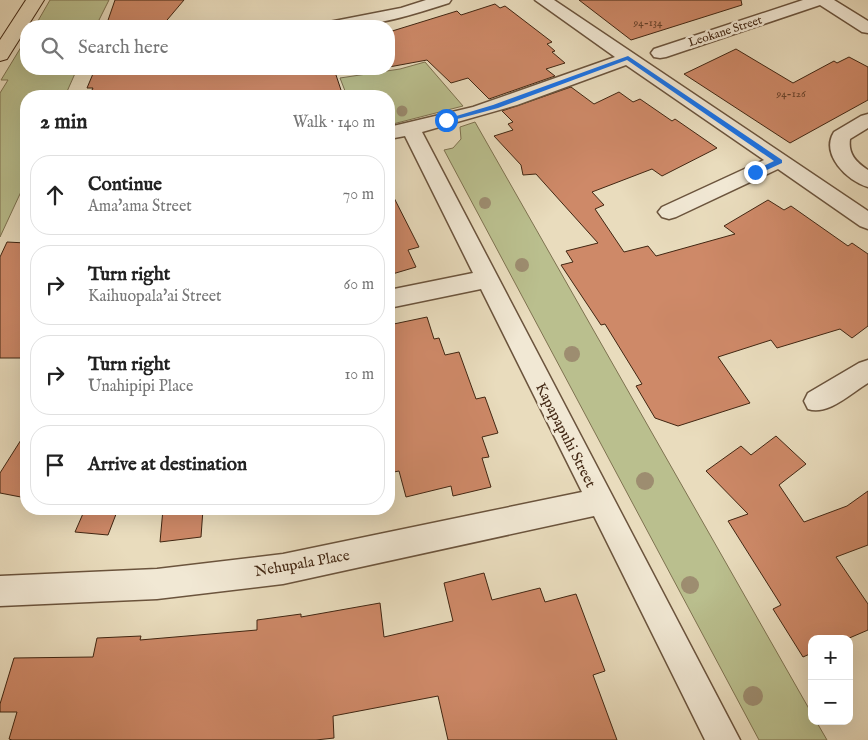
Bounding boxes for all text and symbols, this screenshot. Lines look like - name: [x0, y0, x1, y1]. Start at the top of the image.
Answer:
- street label: Leokane Street: [686, 13, 764, 50]
- house number: 94-134: [633, 16, 663, 30]
- search box: [20, 20, 395, 75]
- icon: search: [38, 34, 66, 62]
- text: Search here: [78, 36, 169, 60]
- house number: 94-126: [775, 87, 806, 101]
- text: 2 min: [40, 109, 87, 136]
- route start: [435, 109, 458, 132]
- text: Walk · 140 m: [293, 113, 375, 133]
- route end: [744, 161, 767, 184]
- text: Continue: [88, 173, 162, 197]
- icon: ahead: [41, 181, 69, 209]
- text: 70 m: [343, 185, 374, 205]
- text: Ama'ama Street: [88, 197, 192, 217]
- text: Turn right: [88, 263, 170, 287]
- icon: right: [41, 271, 69, 299]
- text: 60 m: [344, 275, 374, 295]
- text: Kaihuopala'ai Street: [88, 287, 222, 307]
- text: Turn right: [88, 353, 170, 377]
- icon: right: [41, 361, 69, 389]
- text: 10 m: [344, 365, 374, 385]
- text: Unahipipi Place: [88, 377, 193, 397]
- street label: Kapapapuhi Street: [531, 380, 600, 491]
- icon: arrive: [41, 451, 69, 479]
- text: Arrive at destination: [88, 453, 247, 477]
- street label: Nehupala Place: [253, 546, 351, 581]
- map controls: [808, 635, 853, 725]
- button: +: [808, 635, 853, 680]
- button: −: [808, 680, 853, 725]

